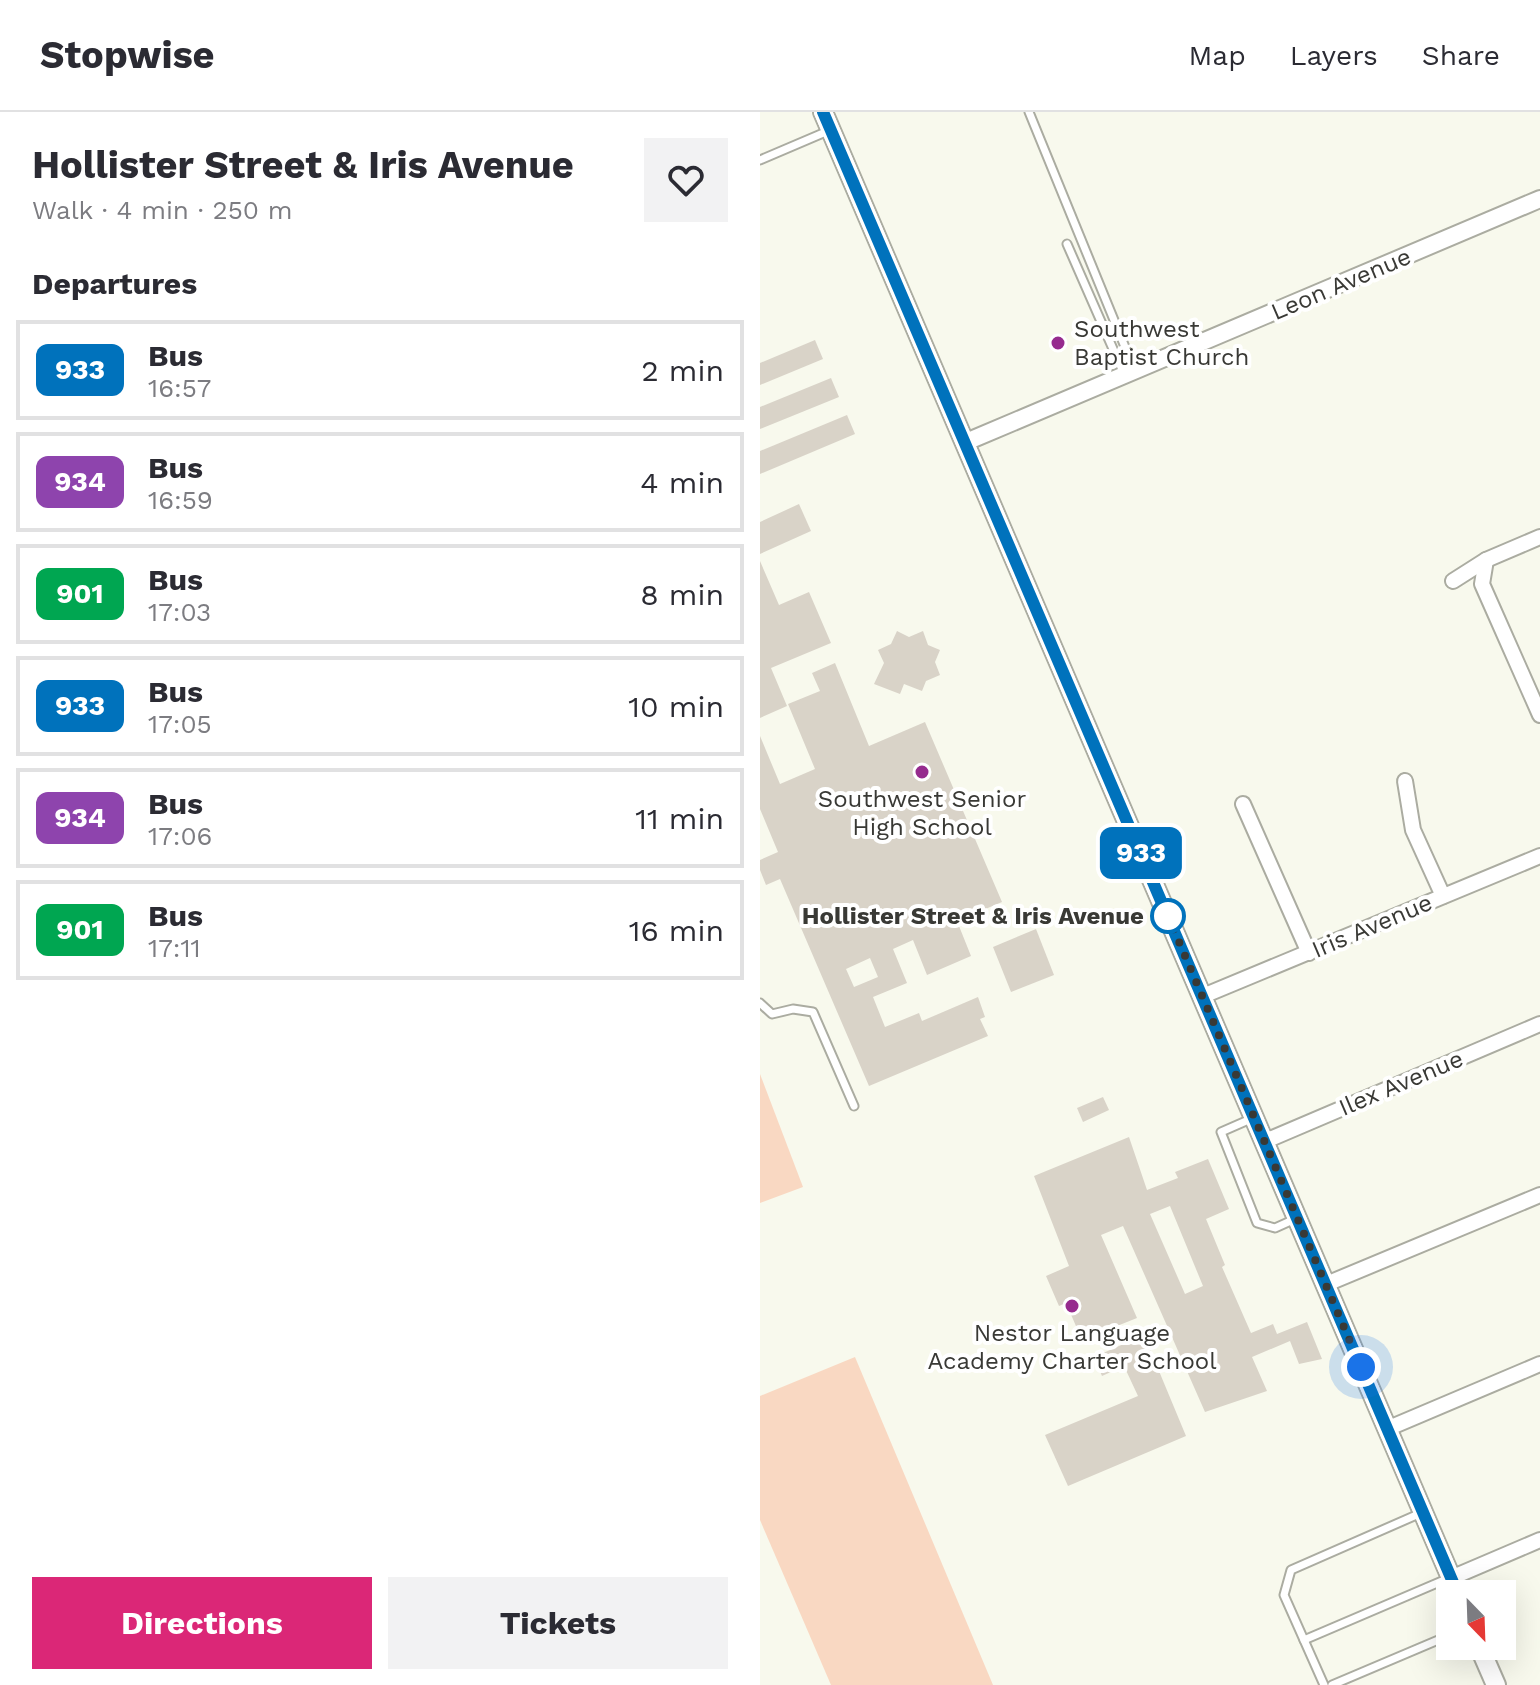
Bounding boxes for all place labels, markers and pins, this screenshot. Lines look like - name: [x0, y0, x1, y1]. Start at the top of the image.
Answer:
- place label: Southwest Baptist Church: [1074, 315, 1249, 371]
- marker: Southwest Baptist Church: [1049, 334, 1067, 352]
- marker: Southwest Senior High School: [913, 763, 931, 781]
- place label: Southwest Senior High School: [818, 785, 1026, 841]
- marker: Hollister Street & Iris Avenue: [1151, 899, 1185, 933]
- place label: Hollister Street & Iris Avenue: [802, 902, 1144, 930]
- marker: Nestor Language Academy Charter School: [1063, 1297, 1081, 1315]
- place label: Nestor Language Academy Charter School: [927, 1319, 1217, 1375]

